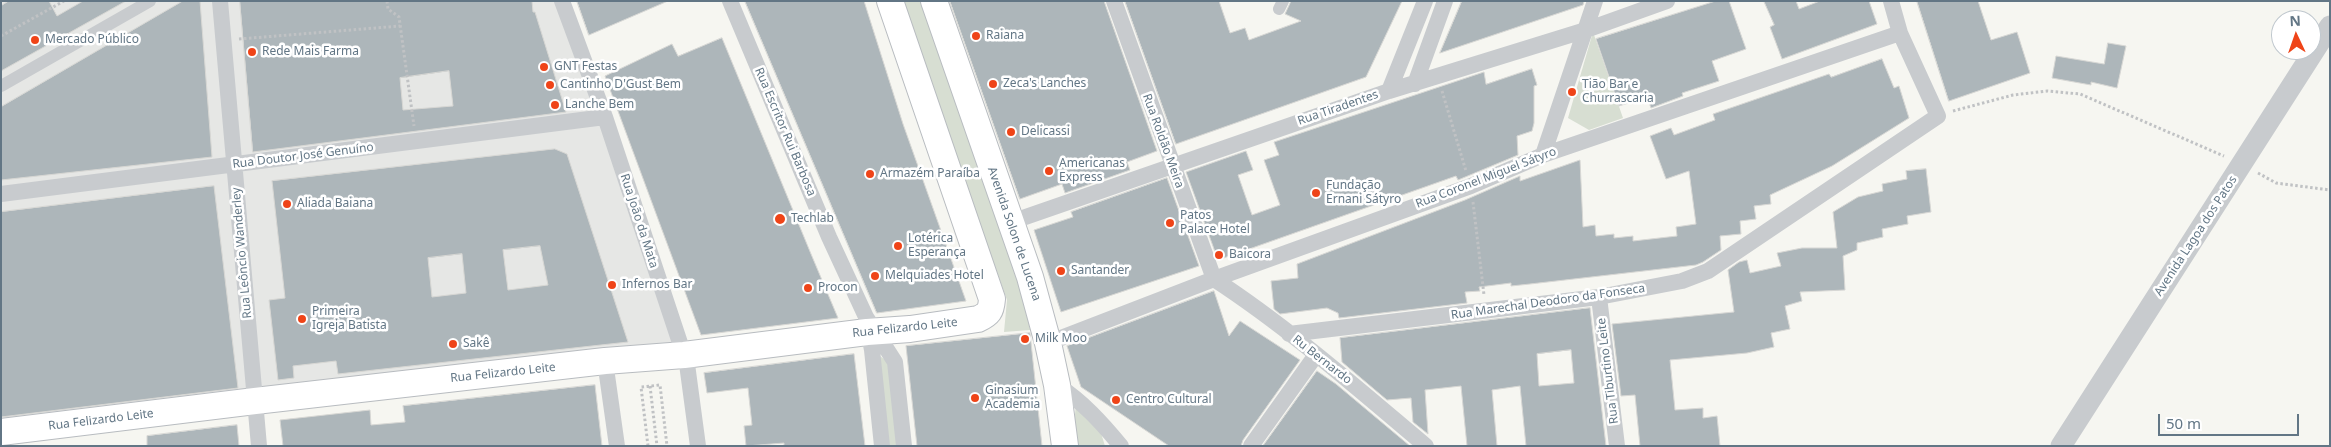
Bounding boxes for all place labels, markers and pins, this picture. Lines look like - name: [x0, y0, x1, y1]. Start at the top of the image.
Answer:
- place label: Raiana: [986, 29, 1024, 43]
- marker: Raiana: [970, 30, 982, 42]
- place label: Mercado Público: [45, 33, 139, 47]
- marker: Mercado Público: [29, 34, 41, 46]
- place label: Rede Mais Farma: [262, 45, 359, 59]
- marker: Rede Mais Farma: [246, 46, 258, 58]
- place label: GNT Festas: [554, 60, 617, 74]
- marker: GNT Festas: [538, 61, 550, 73]
- place label: Zeca's Lanches: [1003, 77, 1086, 91]
- place label: Cantinho D'Gust Bem: [560, 78, 681, 92]
- marker: Zeca's Lanches: [987, 78, 999, 90]
- place label: Tião Bar e Churrascaria: [1582, 78, 1654, 106]
- marker: Cantinho D'Gust Bem: [544, 79, 556, 91]
- marker: Tião Bar e Churrascaria: [1566, 86, 1578, 98]
- place label: Lanche Bem: [565, 98, 634, 112]
- marker: Lanche Bem: [549, 99, 561, 111]
- place label: Delicassi: [1021, 125, 1070, 139]
- marker: Delicassi: [1005, 126, 1017, 138]
- place label: Americanas Express: [1059, 157, 1125, 185]
- marker: Americanas Express: [1043, 165, 1055, 177]
- place label: Armazém Paraíba: [880, 167, 980, 181]
- marker: Armazém Paraíba: [864, 168, 876, 180]
- place label: Fundação Ernani Sátyro: [1326, 179, 1401, 207]
- marker: Fundação Ernani Sátyro: [1310, 187, 1322, 199]
- place label: Aliada Baiana: [297, 197, 373, 211]
- marker: Aliada Baiana: [281, 198, 293, 210]
- place label: Patos Palace Hotel: [1180, 209, 1250, 237]
- marker: Techlab: [773, 212, 787, 226]
- place label: Techlab: [791, 212, 834, 226]
- marker: Patos Palace Hotel: [1164, 217, 1176, 229]
- place label: Lotérica Esperança: [908, 232, 966, 260]
- marker: Lotérica Esperança: [892, 240, 904, 252]
- place label: Baicora: [1229, 248, 1271, 262]
- marker: Baicora: [1213, 249, 1225, 261]
- place label: Santander: [1071, 264, 1129, 278]
- marker: Santander: [1055, 265, 1067, 277]
- place label: Melquiades Hotel: [885, 269, 984, 283]
- marker: Melquiades Hotel: [869, 270, 881, 282]
- place label: Infernos Bar: [622, 278, 692, 292]
- marker: Infernos Bar: [606, 279, 618, 291]
- place label: Procon: [818, 281, 858, 295]
- marker: Procon: [802, 282, 814, 294]
- place label: Primeira Igreja Batista: [312, 305, 387, 333]
- marker: Primeira Igreja Batista: [296, 313, 308, 325]
- place label: Milk Moo: [1035, 332, 1087, 346]
- marker: Milk Moo: [1019, 333, 1031, 345]
- place label: Sakê: [463, 337, 489, 351]
- marker: Sakê: [447, 338, 459, 350]
- place label: Ginasium Academia: [985, 384, 1040, 412]
- marker: Ginasium Academia: [969, 392, 981, 404]
- place label: Centro Cultural: [1126, 393, 1212, 407]
- marker: Centro Cultural: [1110, 394, 1122, 406]

